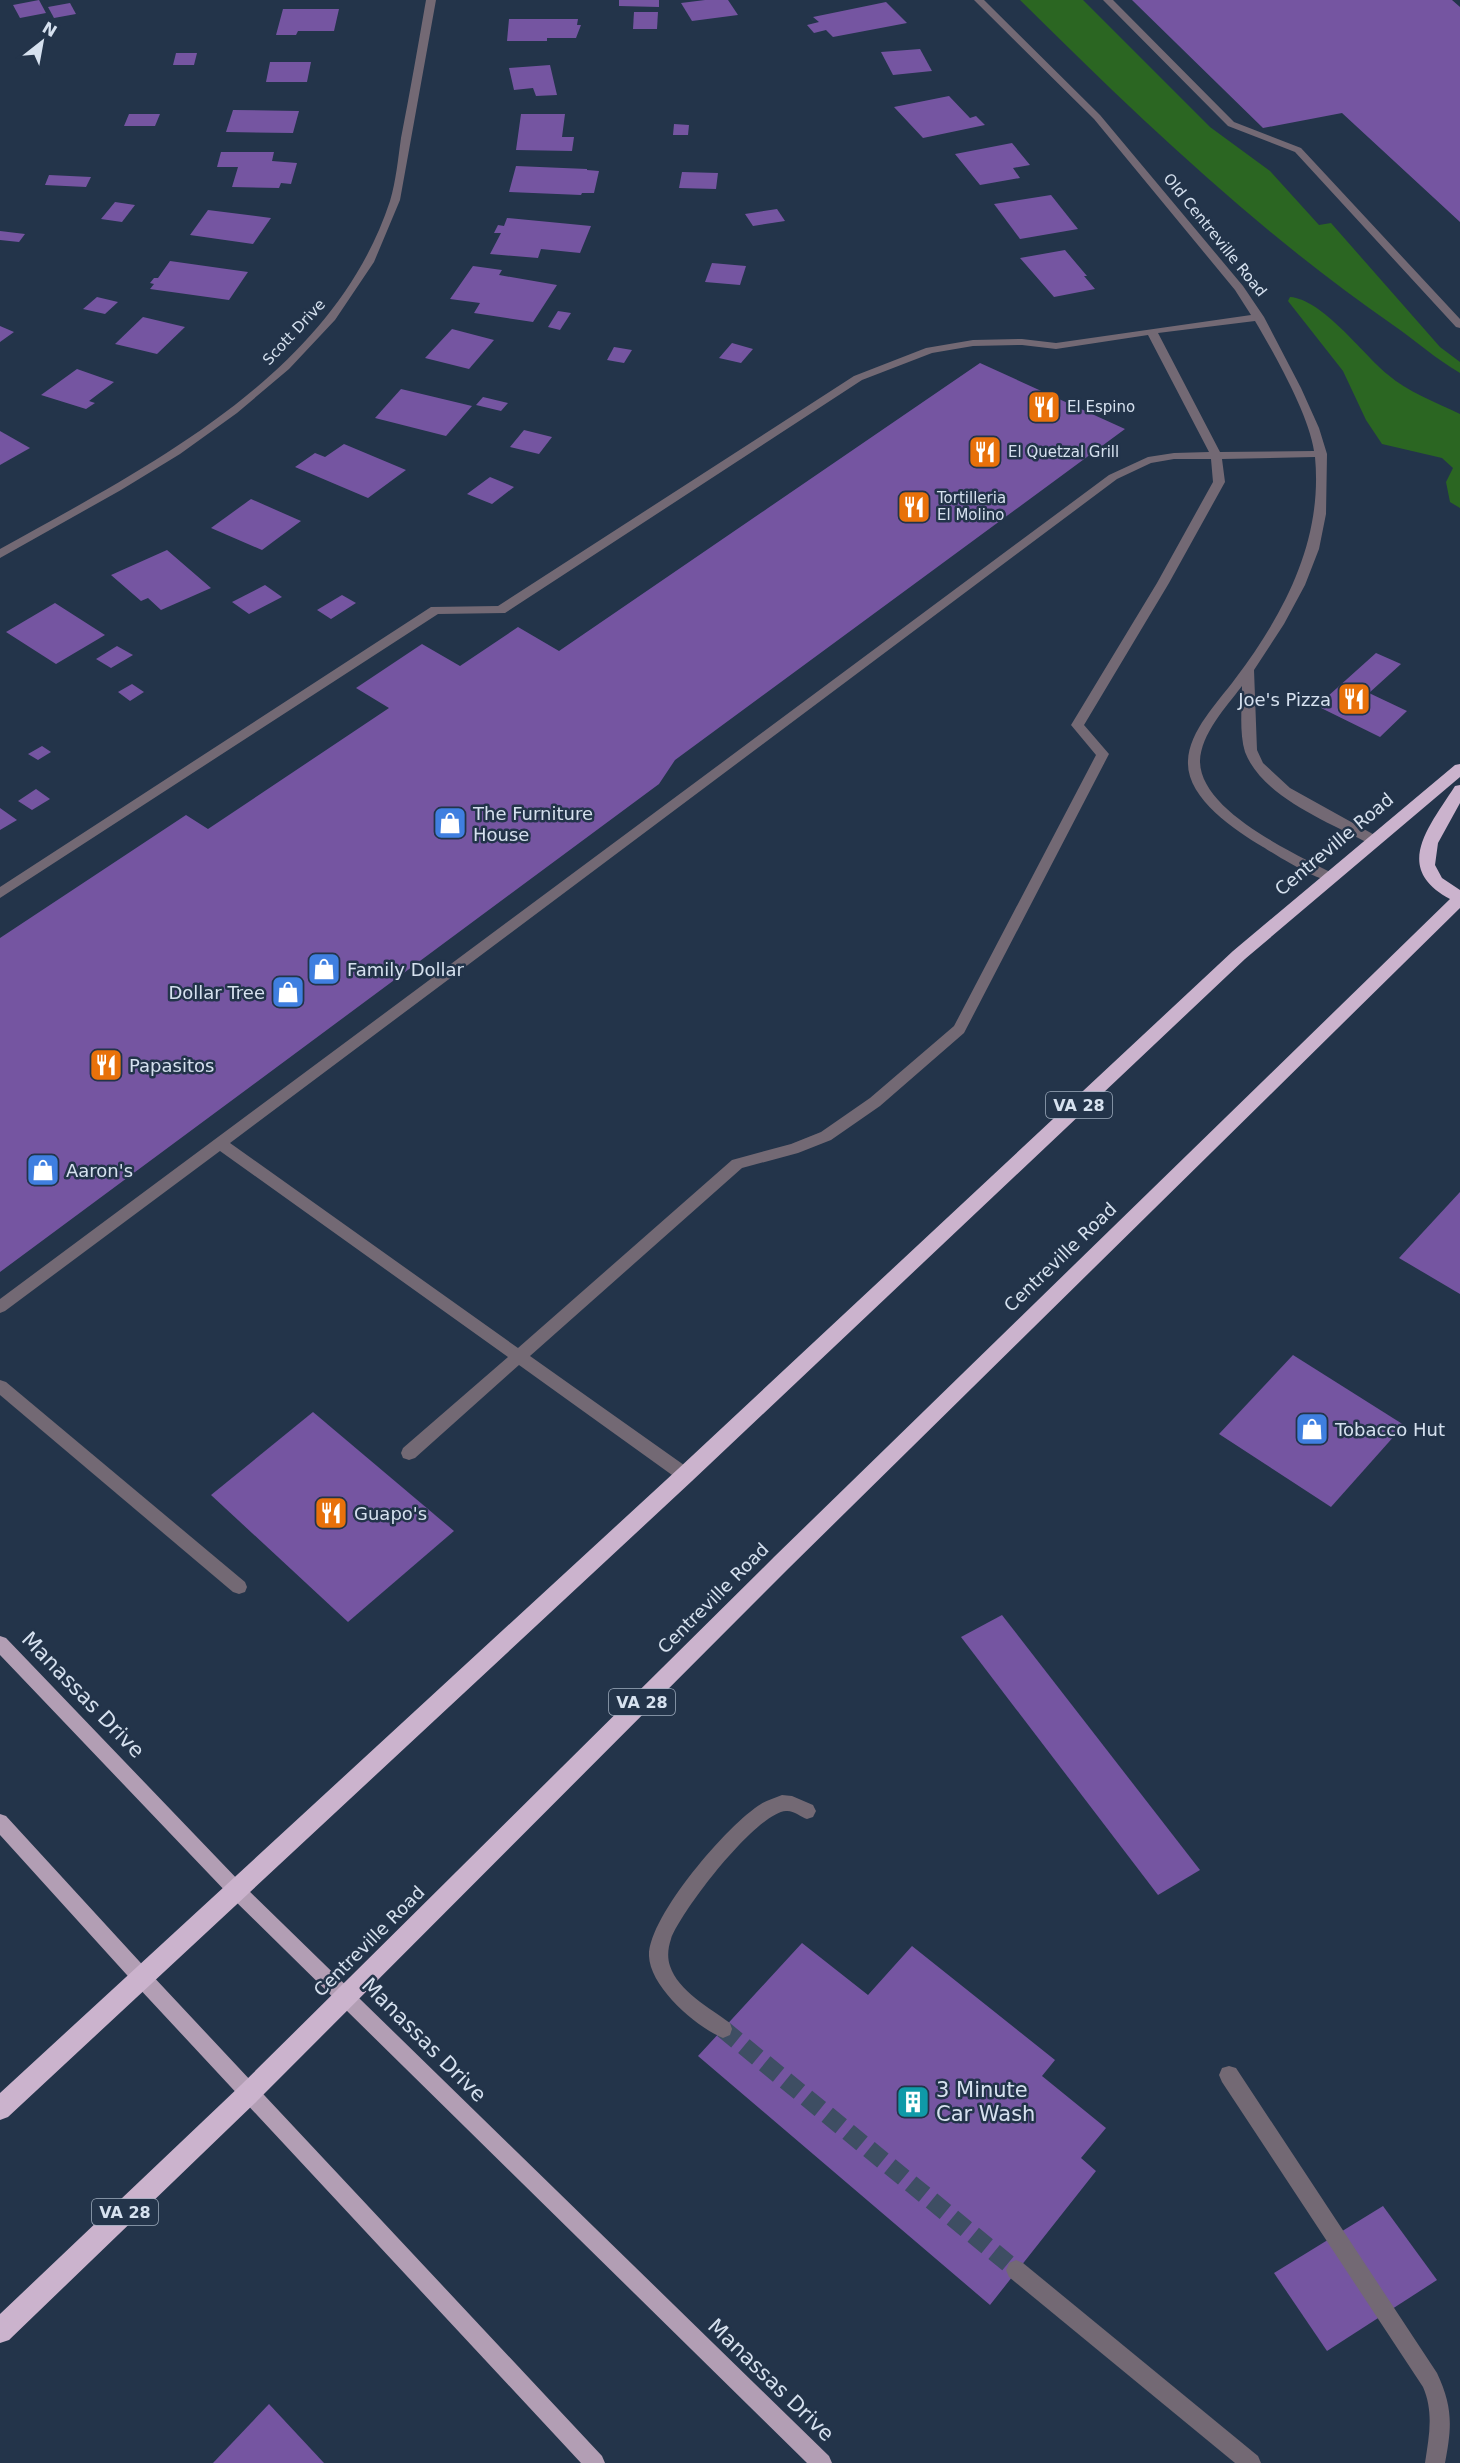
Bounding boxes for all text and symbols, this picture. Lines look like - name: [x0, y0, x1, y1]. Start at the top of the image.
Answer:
- north arrow: [12, 12, 72, 72]
- text: N: [39, 18, 60, 41]
- street label: Old Centreville Road: [1160, 170, 1270, 300]
- street label: Scott Drive: [259, 295, 329, 369]
- restaurant icon: El Espino: [1026, 389, 1062, 425]
- place label: El Espino: [1067, 398, 1135, 416]
- restaurant icon: El Quetzal Grill: [967, 434, 1003, 470]
- place label: El Quetzal Grill: [1008, 443, 1119, 461]
- restaurant icon: Tortilleria El Molino: [896, 489, 932, 525]
- place label: Tortilleria El Molino: [936, 489, 1006, 524]
- restaurant icon: Joe's Pizza: [1336, 681, 1372, 717]
- place label: Joe's Pizza: [1237, 689, 1331, 710]
- street label: Centreville Road: [1271, 788, 1397, 900]
- place label: The Furniture House: [472, 803, 593, 845]
- shop icon: The Furniture House: [432, 805, 468, 841]
- shop icon: Family Dollar: [306, 951, 342, 987]
- place label: Family Dollar: [347, 959, 465, 980]
- shop icon: Dollar Tree: [270, 974, 306, 1010]
- place label: Dollar Tree: [168, 982, 265, 1003]
- restaurant icon: Papasitos: [88, 1047, 124, 1083]
- place label: Papasitos: [129, 1055, 214, 1076]
- road number: VA 28: [1046, 1092, 1112, 1118]
- shop icon: Aaron's: [25, 1152, 61, 1188]
- place label: Aaron's: [66, 1160, 133, 1181]
- street label: Centreville Road: [1000, 1198, 1120, 1316]
- shop icon: Tobacco Hut: [1294, 1411, 1330, 1447]
- place label: Tobacco Hut: [1334, 1419, 1445, 1440]
- restaurant icon: Guapo's: [313, 1495, 349, 1531]
- place label: Guapo's: [354, 1503, 427, 1524]
- street label: Centreville Road: [653, 1538, 773, 1658]
- street label: Manassas Drive: [17, 1627, 149, 1763]
- road number: VA 28: [609, 1689, 675, 1715]
- street label: Centreville Road: [309, 1881, 429, 2001]
- street label: Manassas Drive: [357, 1973, 491, 2107]
- place label: 3 Minute Car Wash: [936, 2078, 1035, 2126]
- building icon: 3 Minute Car Wash: [895, 2084, 931, 2120]
- road number: VA 28: [92, 2199, 158, 2225]
- street label: Manassas Drive: [703, 2314, 839, 2446]

